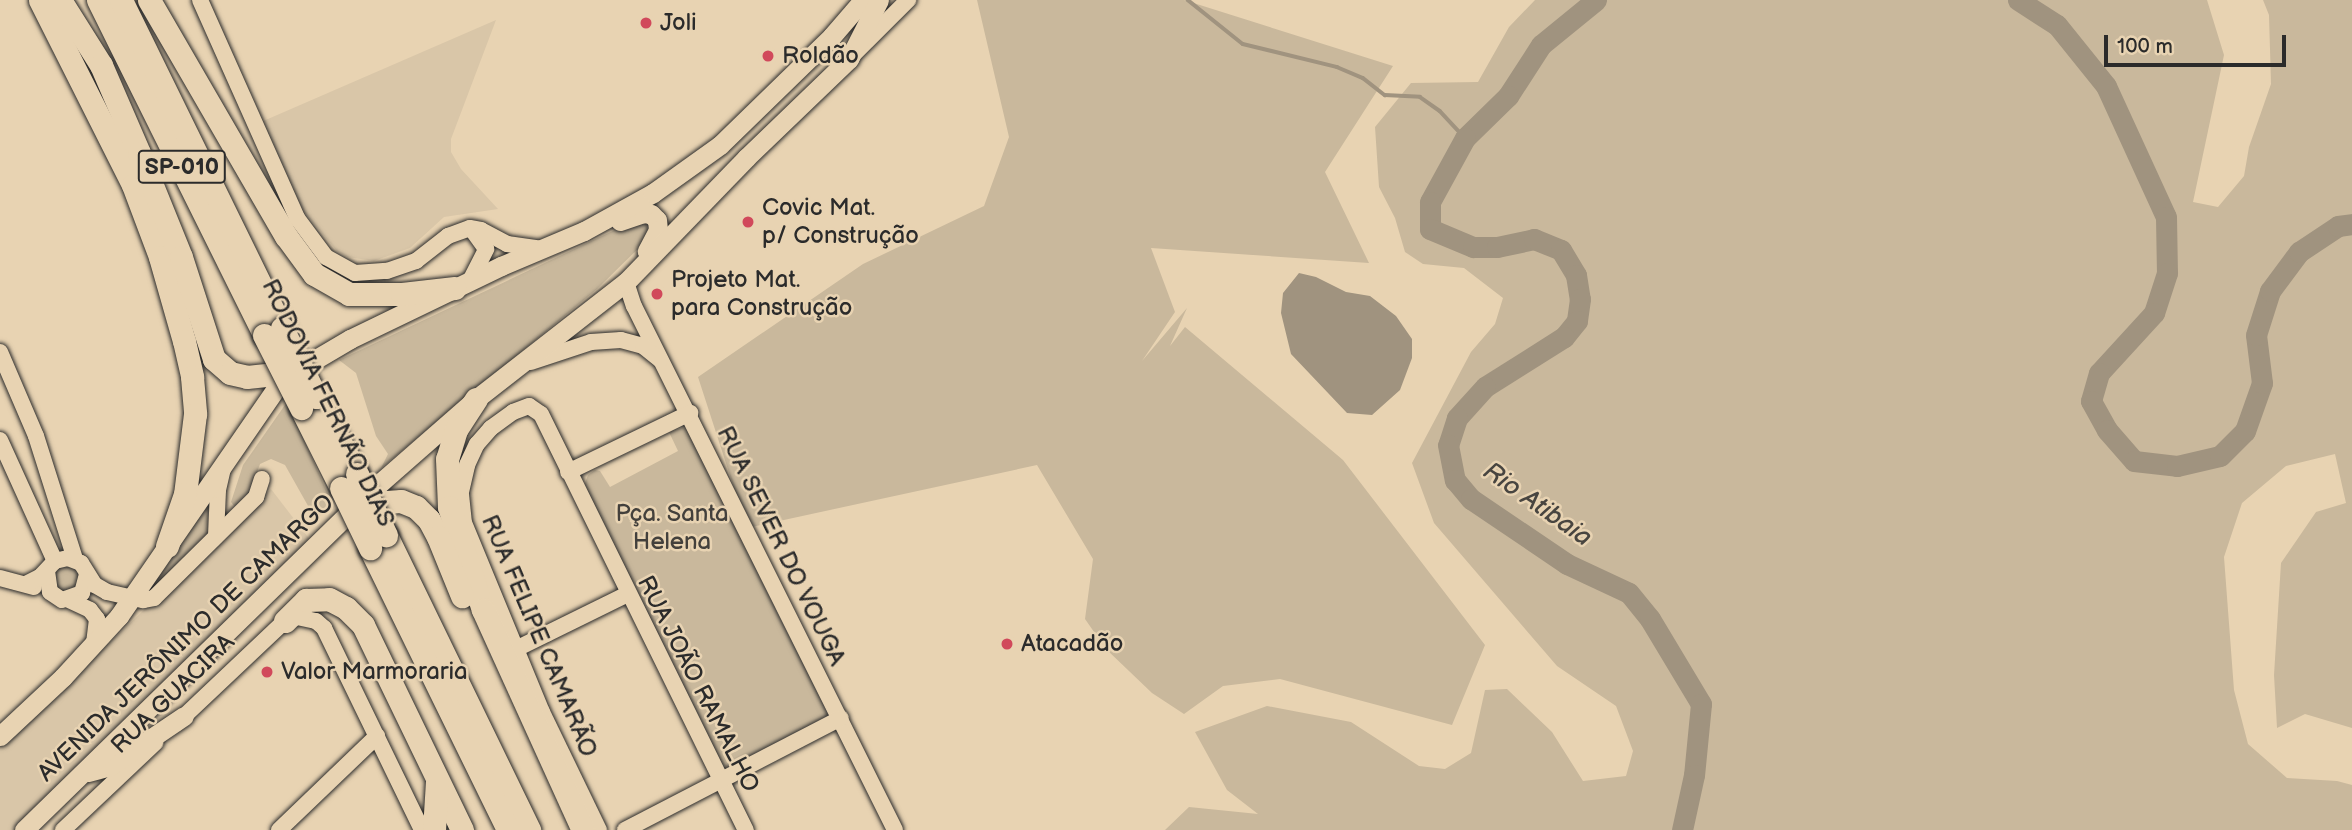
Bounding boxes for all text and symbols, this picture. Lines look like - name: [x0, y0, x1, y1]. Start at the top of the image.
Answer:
- place label: Joli: [660, 9, 697, 37]
- marker: Joli: [638, 15, 654, 31]
- scale bar: [2107, 21, 2289, 65]
- text: 100 m: [2117, 34, 2173, 59]
- place label: Roldão: [782, 42, 859, 70]
- marker: Roldão: [760, 48, 776, 64]
- road number: SP-010: [136, 148, 228, 186]
- place label: Covic Mat. p/ Construção: [762, 194, 919, 250]
- marker: Covic Mat. p/ Construção: [740, 214, 756, 230]
- place label: Projeto Mat. para Construção: [671, 266, 852, 322]
- street label: RODOVIA FERNÃO DIAS: [256, 275, 400, 531]
- marker: Projeto Mat. para Construção: [649, 286, 665, 302]
- street label: RUA SEVER DO VOUGA: [710, 421, 852, 671]
- water label: Rio Atibaia: [1476, 456, 1598, 554]
- street label: AVENIDA JERÔNIMO DE CAMARGO: [31, 488, 341, 788]
- park label: Pça. Santa Helena: [615, 500, 729, 556]
- street label: RUA FELIPE CAMARÃO: [475, 511, 603, 761]
- street label: RUA JOÃO RAMALHO: [631, 570, 765, 798]
- street label: RUA GUACIRA: [105, 628, 241, 760]
- place label: Atacadão: [1021, 630, 1123, 658]
- marker: Atacadão: [999, 636, 1015, 652]
- place label: Valor Marmoraria: [281, 658, 468, 686]
- marker: Valor Marmoraria: [259, 664, 275, 680]

